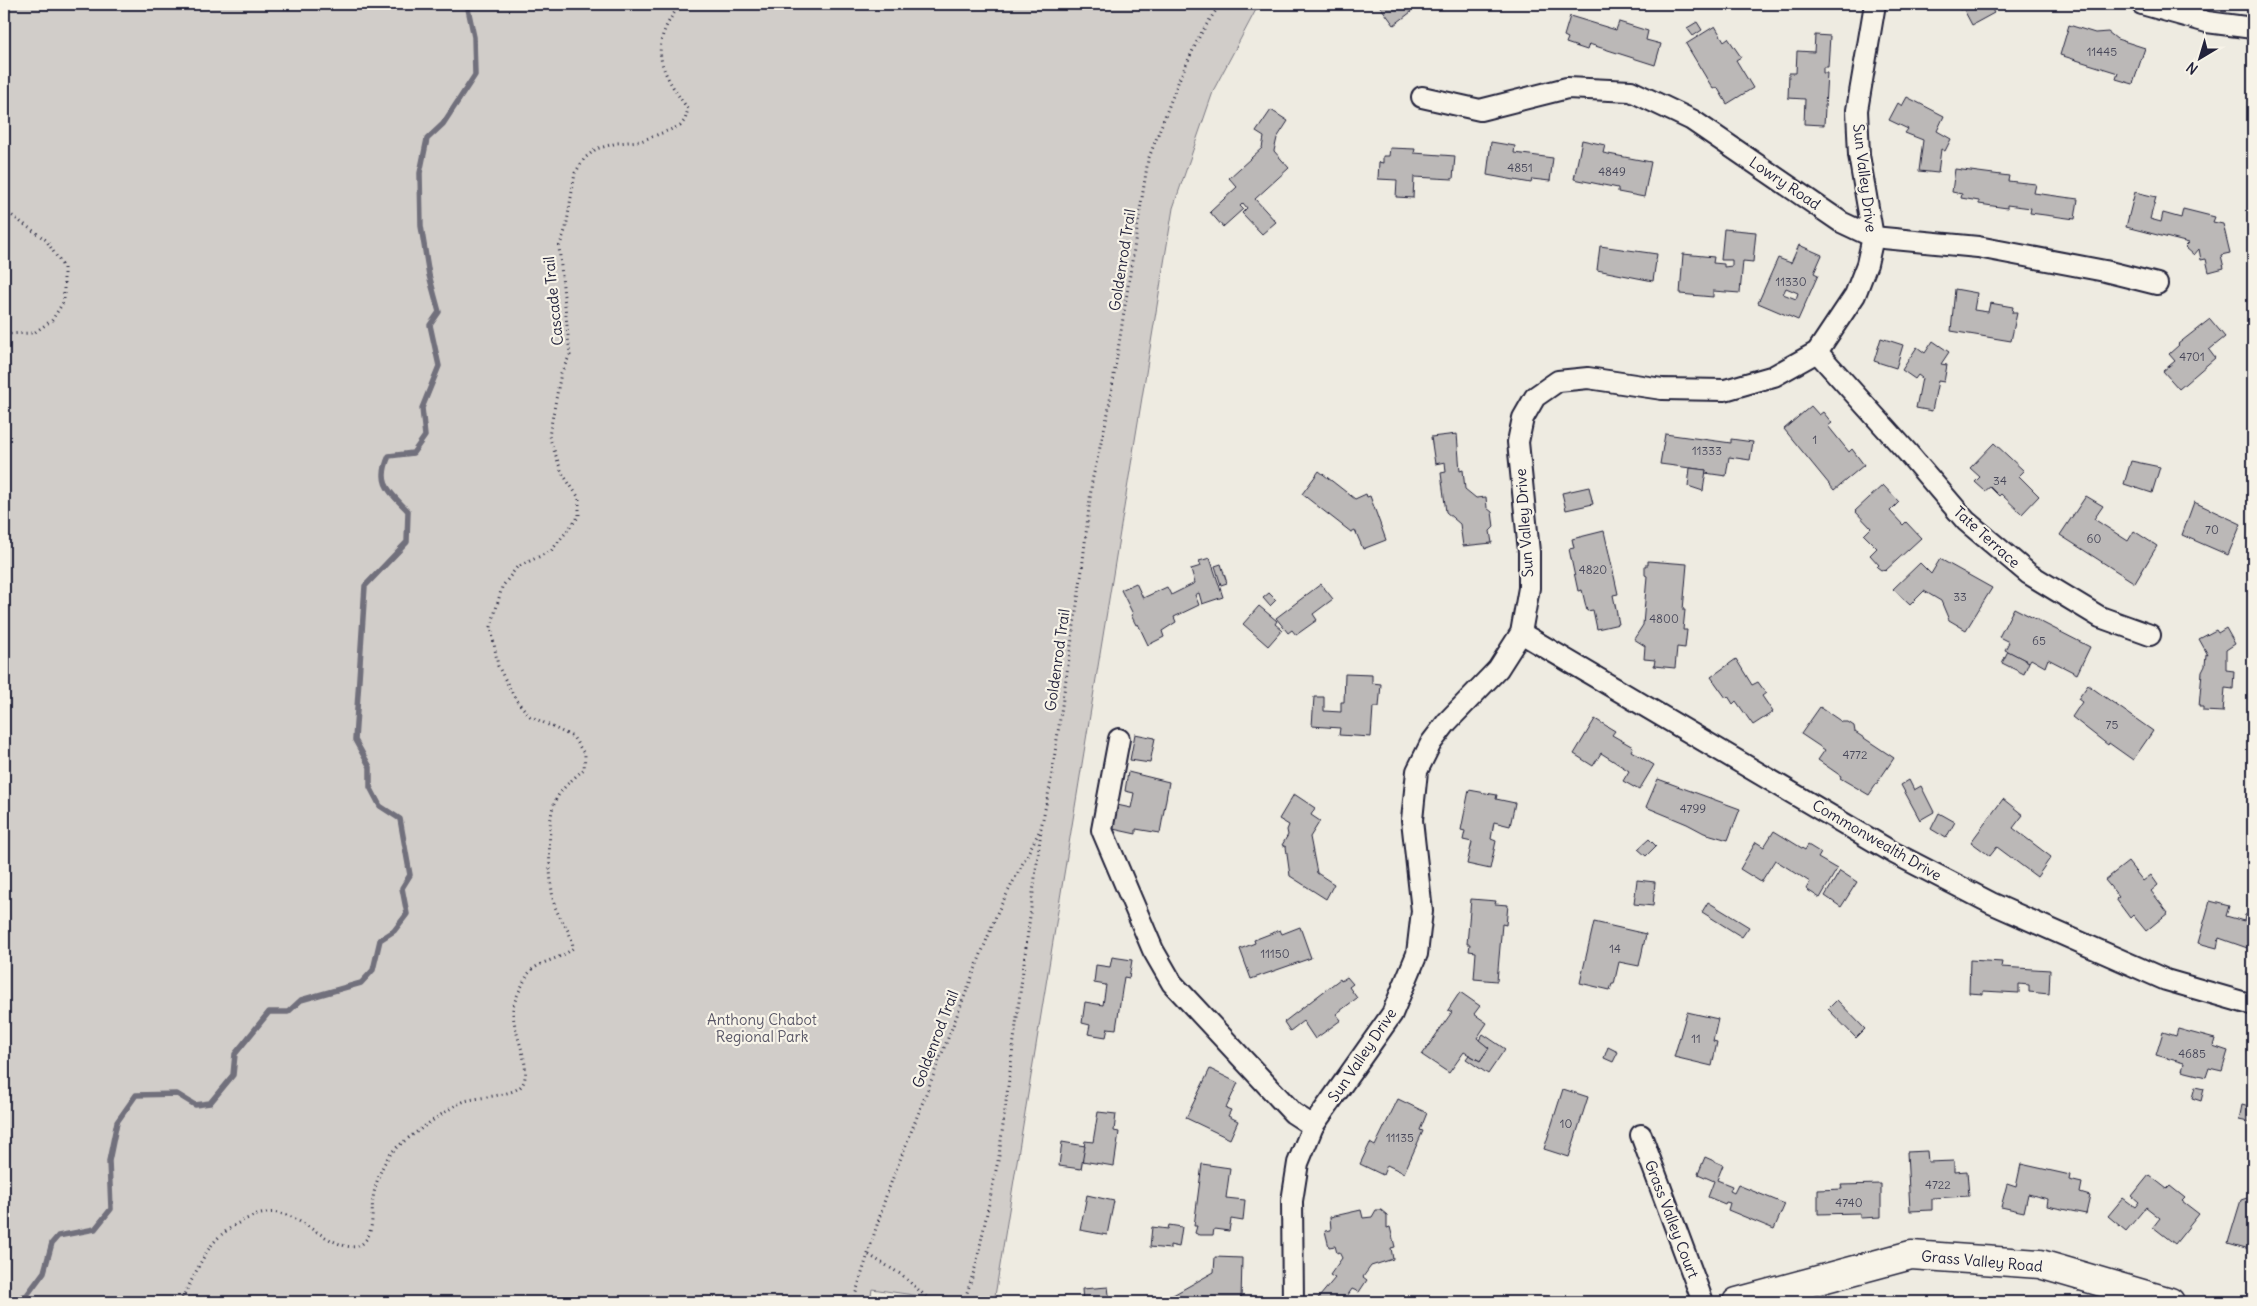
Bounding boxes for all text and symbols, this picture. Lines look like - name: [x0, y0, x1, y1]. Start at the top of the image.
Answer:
- north arrow: [2174, 32, 2224, 82]
- house number: 11445: [2087, 44, 2117, 59]
- text: N: [2183, 58, 2201, 78]
- street label: Sun Valley Drive: [1849, 123, 1881, 233]
- street label: Lowry Road: [1746, 152, 1824, 214]
- house number: 4851: [1507, 160, 1533, 175]
- house number: 4849: [1598, 164, 1626, 179]
- street label: Goldenrod Trail: [1105, 208, 1139, 312]
- street label: Cascade Trail: [539, 255, 567, 347]
- house number: 11330: [1775, 274, 1807, 289]
- house number: 4701: [2179, 349, 2205, 364]
- house number: 1: [1813, 432, 1817, 447]
- house number: 11333: [1692, 443, 1722, 458]
- street label: Sun Valley Drive: [1511, 468, 1537, 578]
- house number: 34: [1993, 473, 2007, 488]
- street label: Tate Terrace: [1950, 502, 2024, 572]
- house number: 70: [2205, 522, 2219, 537]
- house number: 60: [2087, 531, 2102, 546]
- house number: 4820: [1579, 562, 1607, 577]
- house number: 33: [1953, 589, 1967, 604]
- street label: Goldenrod Trail: [1040, 608, 1074, 712]
- house number: 4800: [1649, 611, 1679, 626]
- house number: 65: [2032, 633, 2046, 648]
- house number: 75: [2106, 717, 2118, 732]
- house number: 4772: [1842, 747, 1868, 762]
- street label: Commonwealth Drive: [1809, 795, 1945, 885]
- house number: 4799: [1680, 801, 1706, 816]
- house number: 14: [1609, 941, 1621, 956]
- house number: 11150: [1260, 946, 1290, 961]
- street label: Goldenrod Trail: [908, 988, 962, 1090]
- street label: Sun Valley Drive: [1324, 1004, 1400, 1106]
- park label: Anthony Chabot Regional Park: [707, 1010, 817, 1046]
- house number: 11: [1691, 1031, 1701, 1046]
- house number: 4685: [2178, 1046, 2206, 1061]
- house number: 10: [1560, 1116, 1572, 1131]
- house number: 11135: [1386, 1130, 1414, 1145]
- street label: Grass Valley Court: [1641, 1157, 1703, 1281]
- house number: 4722: [1925, 1177, 1951, 1192]
- house number: 4740: [1835, 1195, 1863, 1210]
- street label: Grass Valley Road: [1920, 1246, 2044, 1276]

